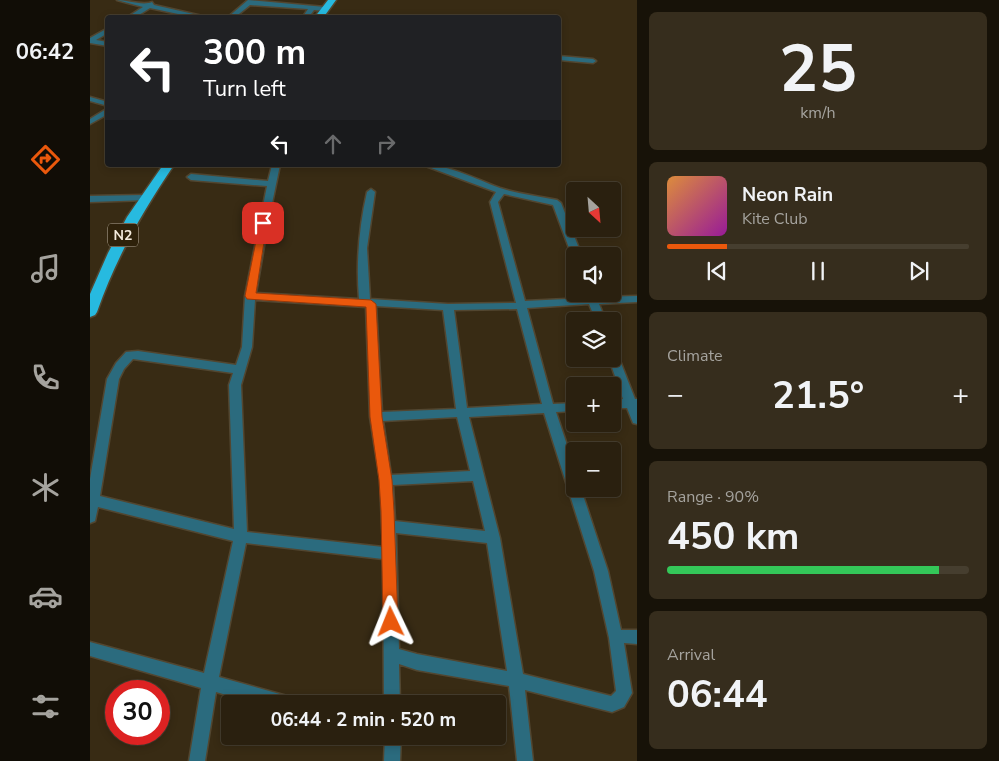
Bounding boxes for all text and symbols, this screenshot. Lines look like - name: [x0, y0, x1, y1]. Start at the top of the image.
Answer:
- text: 25: [779, 25, 857, 114]
- text: 300 m: [203, 29, 306, 76]
- icon: left: [120, 35, 185, 100]
- text: 06:42: [16, 37, 74, 67]
- text: Turn left: [203, 74, 286, 104]
- text: km/h: [800, 102, 836, 124]
- icon: left: [266, 130, 294, 158]
- icon: ahead: [319, 130, 347, 158]
- icon: right: [372, 130, 400, 158]
- icon: directions: [28, 142, 63, 177]
- north arrow: [566, 182, 621, 238]
- map controls: [566, 182, 621, 497]
- text: Neon Rain: [742, 182, 833, 208]
- pin: [242, 202, 284, 244]
- text: Kite Club: [742, 208, 808, 230]
- icon: arrive: [249, 209, 277, 237]
- road number: N2: [108, 224, 138, 246]
- button: sound: [566, 247, 621, 302]
- icon: music: [28, 251, 63, 286]
- icon: previous: [703, 257, 731, 285]
- icon: pause: [804, 257, 832, 285]
- icon: next: [905, 257, 933, 285]
- button: layers: [566, 312, 621, 367]
- text: Climate: [667, 345, 722, 367]
- icon: phone: [28, 360, 63, 395]
- text: 21.5°: [772, 370, 864, 421]
- text: −: [667, 376, 684, 414]
- text: +: [952, 376, 969, 414]
- button: +: [566, 377, 621, 432]
- button: −: [566, 442, 621, 497]
- icon: climate: [28, 470, 63, 505]
- text: Range · 90%: [667, 486, 759, 508]
- text: 450 km: [667, 511, 799, 562]
- icon: car: [28, 579, 63, 614]
- position arrow: [364, 595, 416, 647]
- text: Arrival: [667, 644, 715, 666]
- text: 06:44: [667, 669, 768, 720]
- speed limit sign: 30: [105, 680, 170, 745]
- icon: filters: [28, 689, 63, 724]
- text: 06:44 · 2 min · 520 m: [271, 707, 456, 733]

